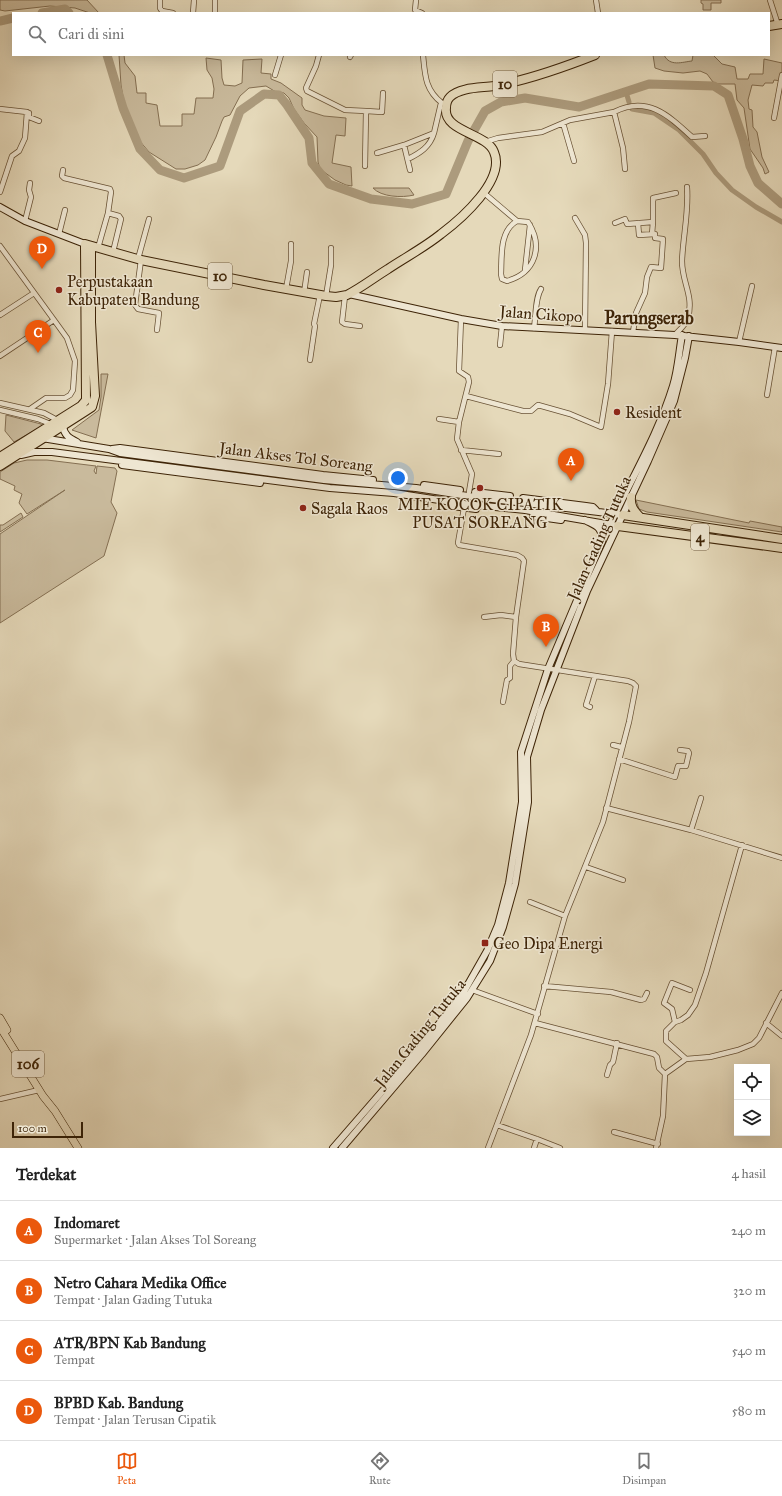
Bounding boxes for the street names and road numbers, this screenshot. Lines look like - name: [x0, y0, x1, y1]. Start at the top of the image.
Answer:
- road number: 10: [493, 71, 517, 97]
- road number: 10: [208, 263, 232, 289]
- street label: Jalan Cikopo: [497, 301, 583, 327]
- street label: Jalan Akses Tol Soreang: [216, 438, 374, 477]
- street label: Jalan Gading Tutuka: [562, 473, 636, 605]
- road number: 4: [691, 524, 709, 550]
- street label: Jalan Gading Tutuka: [369, 975, 471, 1093]
- road number: 106: [12, 1051, 44, 1077]

